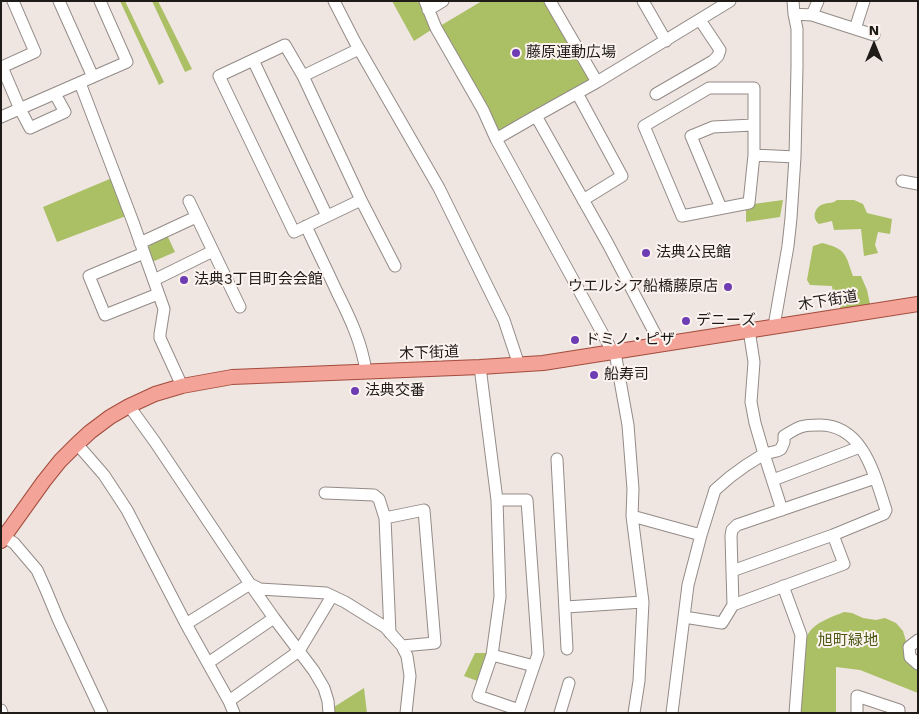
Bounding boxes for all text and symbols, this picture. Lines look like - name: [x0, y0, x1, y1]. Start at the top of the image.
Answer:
- north arrow: [849, 20, 899, 70]
- text: N: [869, 22, 879, 38]
- place label: 藤原運動広場: [526, 44, 616, 62]
- marker: 藤原運動広場: [510, 47, 522, 59]
- place label: 法典公民館: [656, 244, 731, 262]
- marker: 法典公民館: [640, 247, 652, 259]
- place label: 法典3丁目町会会館: [194, 271, 323, 289]
- marker: 法典3丁目町会会館: [178, 274, 190, 286]
- place label: ウエルシア船橋藤原店: [568, 278, 718, 296]
- marker: ウエルシア船橋藤原店: [722, 281, 734, 293]
- street label: 木下街道: [797, 287, 859, 315]
- place label: デニーズ: [696, 312, 756, 330]
- marker: デニーズ: [680, 315, 692, 327]
- place label: ドミノ・ピザ: [585, 331, 675, 349]
- marker: ドミノ・ピザ: [569, 334, 581, 346]
- street label: 木下街道: [399, 343, 459, 363]
- place label: 船寿司: [604, 366, 649, 384]
- marker: 船寿司: [588, 369, 600, 381]
- place label: 法典交番: [365, 382, 425, 400]
- marker: 法典交番: [349, 385, 361, 397]
- park label: 旭町緑地: [818, 632, 878, 650]

